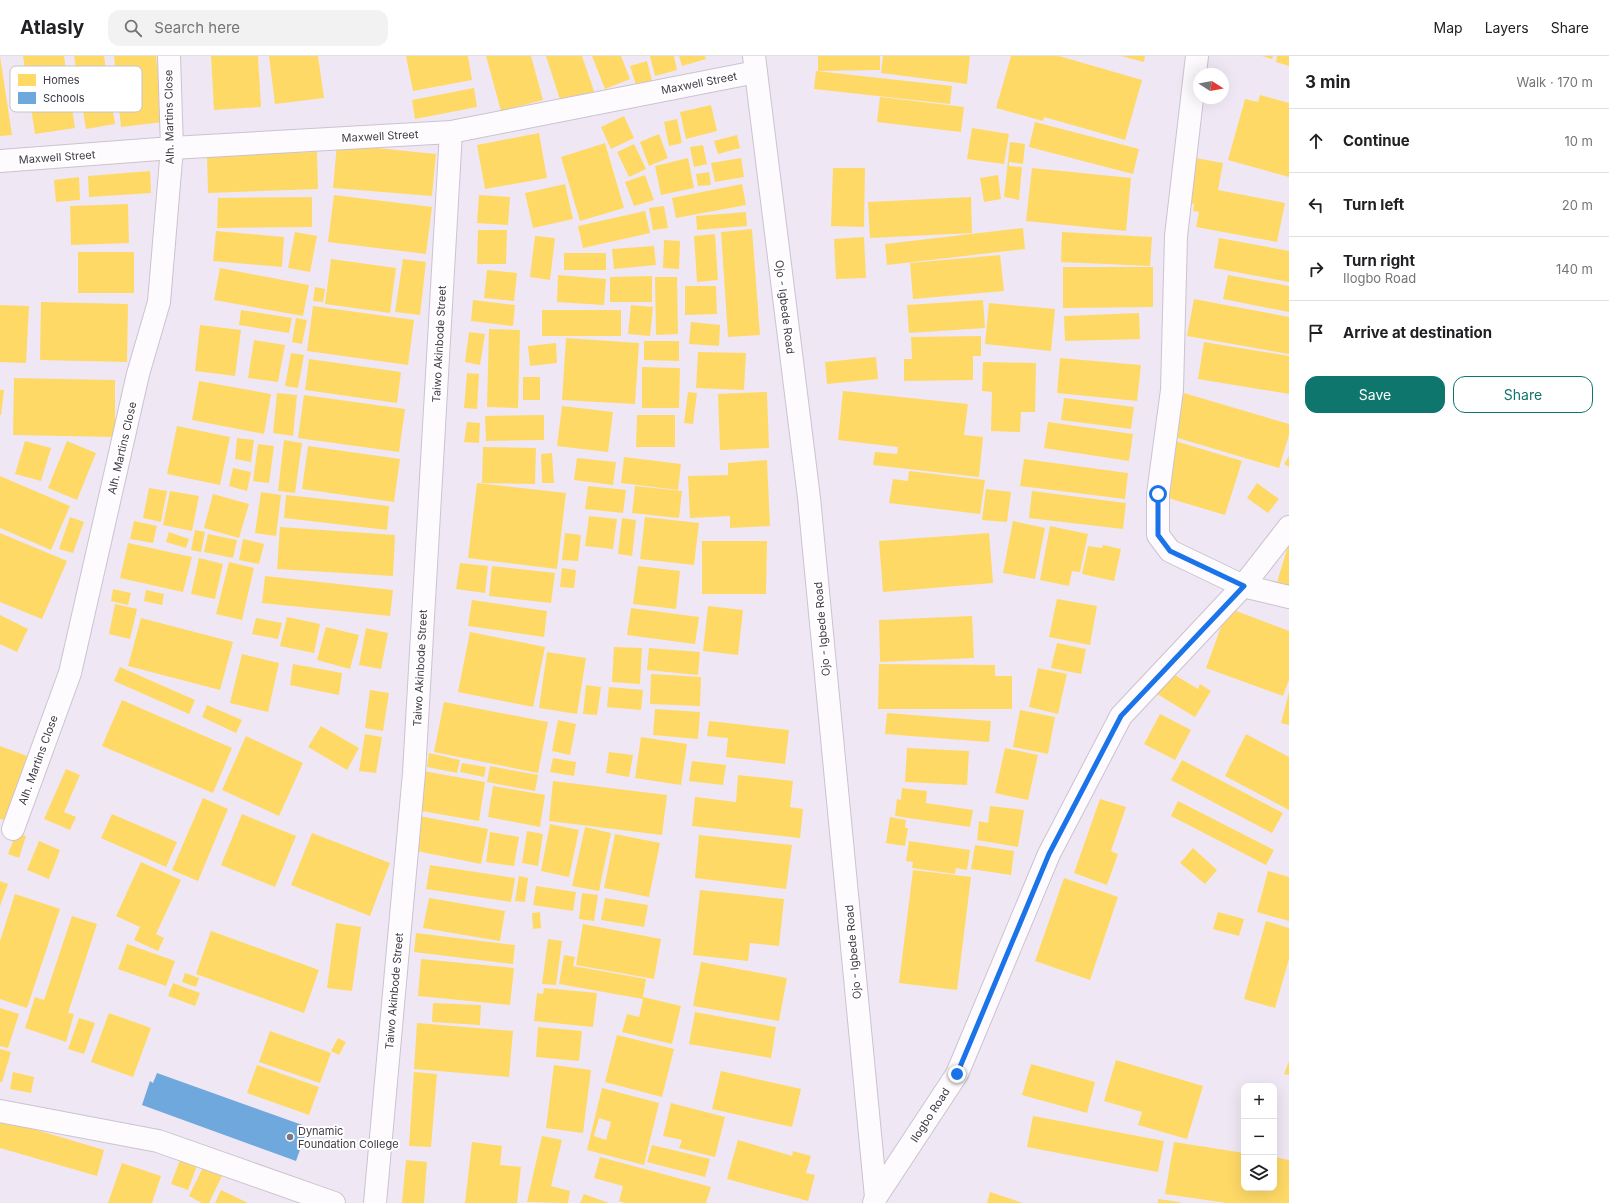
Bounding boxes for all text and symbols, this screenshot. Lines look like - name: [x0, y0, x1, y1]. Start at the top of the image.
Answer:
- search box: [108, 10, 388, 46]
- text: Atlasly: [20, 16, 84, 39]
- icon: search: [122, 17, 144, 39]
- text: Search here: [154, 18, 240, 37]
- text: Map: [1434, 19, 1463, 36]
- text: Layers: [1485, 19, 1529, 36]
- text: Share: [1551, 19, 1589, 36]
- legend: [10, 66, 142, 112]
- north arrow: [1193, 68, 1229, 104]
- street label: Maxwell Street: [660, 69, 738, 97]
- street label: Alh. Martins Close: [161, 70, 177, 164]
- text: 3 min: [1305, 72, 1351, 92]
- text: Homes: [43, 73, 80, 87]
- text: Walk · 170 m: [1517, 74, 1593, 90]
- text: Schools: [43, 91, 85, 105]
- street label: Maxwell Street: [341, 127, 419, 145]
- icon: ahead: [1305, 130, 1327, 152]
- text: Continue: [1343, 131, 1410, 150]
- text: 10 m: [1564, 133, 1593, 149]
- street label: Maxwell Street: [18, 147, 96, 167]
- icon: left: [1305, 194, 1327, 216]
- text: Turn left: [1343, 195, 1404, 214]
- text: 20 m: [1562, 197, 1593, 213]
- text: Turn right: [1343, 251, 1415, 270]
- icon: right: [1305, 258, 1327, 280]
- street label: Ojo - Igbede Road: [772, 259, 798, 355]
- text: 140 m: [1556, 261, 1593, 277]
- text: Ilogbo Road: [1343, 270, 1416, 286]
- street label: Taiwo Akinbode Street: [429, 285, 449, 403]
- icon: arrive: [1305, 322, 1327, 344]
- text: Arrive at destination: [1343, 323, 1492, 342]
- button: Save: [1305, 376, 1445, 413]
- button: Share: [1453, 376, 1593, 413]
- street label: Alh. Martins Close: [105, 400, 139, 496]
- route start: [1149, 485, 1167, 503]
- street label: Ojo - Igbede Road: [811, 581, 833, 677]
- street label: Taiwo Akinbode Street: [410, 609, 430, 727]
- street label: Alh. Martins Close: [15, 713, 61, 807]
- street label: Ojo - Igbede Road: [842, 904, 864, 1000]
- street label: Taiwo Akinbode Street: [382, 932, 406, 1050]
- route end: [948, 1065, 966, 1083]
- map controls: [1241, 1083, 1277, 1191]
- button: +: [1241, 1083, 1277, 1119]
- street label: Ilogbo Road: [907, 1085, 953, 1145]
- button: −: [1241, 1119, 1277, 1155]
- place label: Dynamic Foundation College: [298, 1124, 399, 1151]
- marker: Dynamic Foundation College: [285, 1132, 295, 1142]
- button: layers: [1241, 1155, 1277, 1191]

